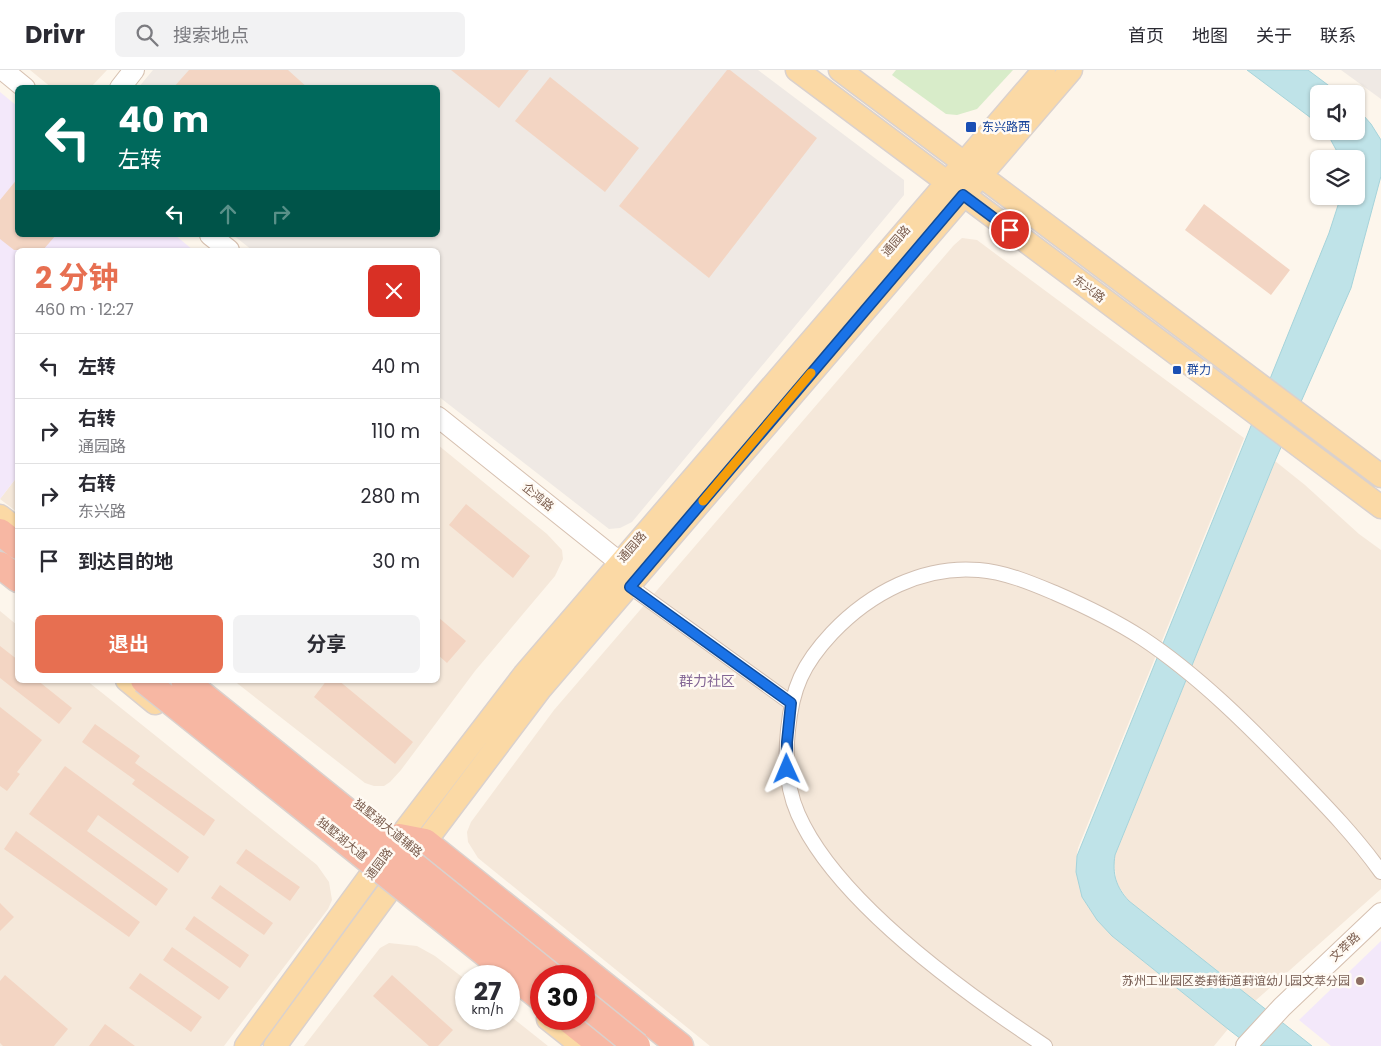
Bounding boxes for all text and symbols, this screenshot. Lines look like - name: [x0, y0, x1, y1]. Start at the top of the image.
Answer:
- search box: [115, 12, 465, 57]
- text: Drivr: [25, 18, 85, 51]
- icon: search: [133, 21, 161, 49]
- text: 搜索地点: [173, 22, 249, 49]
- text: 首页: [1128, 23, 1164, 48]
- text: 地图: [1192, 23, 1228, 48]
- text: 关于: [1256, 23, 1292, 48]
- text: 联系: [1320, 23, 1356, 48]
- map controls: [1310, 85, 1365, 205]
- button: sound: [1310, 85, 1365, 140]
- text: 40 m: [118, 95, 209, 144]
- icon: left: [35, 105, 100, 170]
- place label: 东兴路西: [982, 118, 1030, 135]
- marker: 东兴路西: [964, 120, 978, 134]
- text: 左转: [118, 144, 162, 175]
- button: layers: [1310, 150, 1365, 205]
- icon: left: [161, 200, 189, 228]
- icon: ahead: [214, 200, 242, 228]
- icon: right: [267, 200, 295, 228]
- pin: [989, 209, 1031, 251]
- icon: arrive: [996, 216, 1024, 244]
- street label: 通园路: [877, 222, 914, 260]
- text: 2 分钟: [35, 256, 119, 299]
- button: close: [368, 265, 420, 317]
- street label: 东兴路: [1070, 271, 1109, 306]
- text: 460 m · 12:27: [35, 298, 134, 321]
- icon: left: [35, 352, 63, 380]
- text: 左转: [78, 353, 116, 380]
- text: 40 m: [371, 353, 420, 380]
- place label: 群力: [1187, 361, 1211, 378]
- marker: 群力: [1171, 364, 1183, 376]
- text: 右转: [78, 405, 116, 432]
- icon: right: [35, 417, 63, 445]
- text: 110 m: [371, 418, 420, 445]
- text: 通园路: [78, 435, 126, 458]
- text: 右转: [78, 470, 116, 497]
- street label: 企鸿路: [519, 479, 558, 515]
- icon: right: [35, 482, 63, 510]
- text: 280 m: [361, 483, 420, 510]
- text: 东兴路: [78, 500, 126, 523]
- street label: 通园路: [613, 528, 650, 566]
- icon: arrive: [35, 547, 63, 575]
- text: 到达目的地: [78, 548, 173, 575]
- text: 30 m: [372, 548, 420, 575]
- button: 退出: [35, 615, 223, 673]
- button: 分享: [233, 615, 420, 673]
- district label: 群力社区: [679, 671, 735, 691]
- position arrow: [760, 742, 812, 794]
- street label: 独墅湖大道辅路: [350, 795, 426, 861]
- street label: 独墅湖大道: [314, 813, 371, 864]
- street label: 通园路: [361, 844, 396, 883]
- street label: 文萃路: [1326, 928, 1364, 965]
- speed limit sign: 30: [530, 965, 595, 1030]
- place label: 苏州工业园区娄葑街道葑谊幼儿园文萃分园: [1122, 972, 1350, 989]
- text: 27: [474, 974, 501, 1009]
- marker: 苏州工业园区娄葑街道葑谊幼儿园文萃分园: [1354, 975, 1366, 987]
- text: km/h: [472, 1001, 503, 1018]

